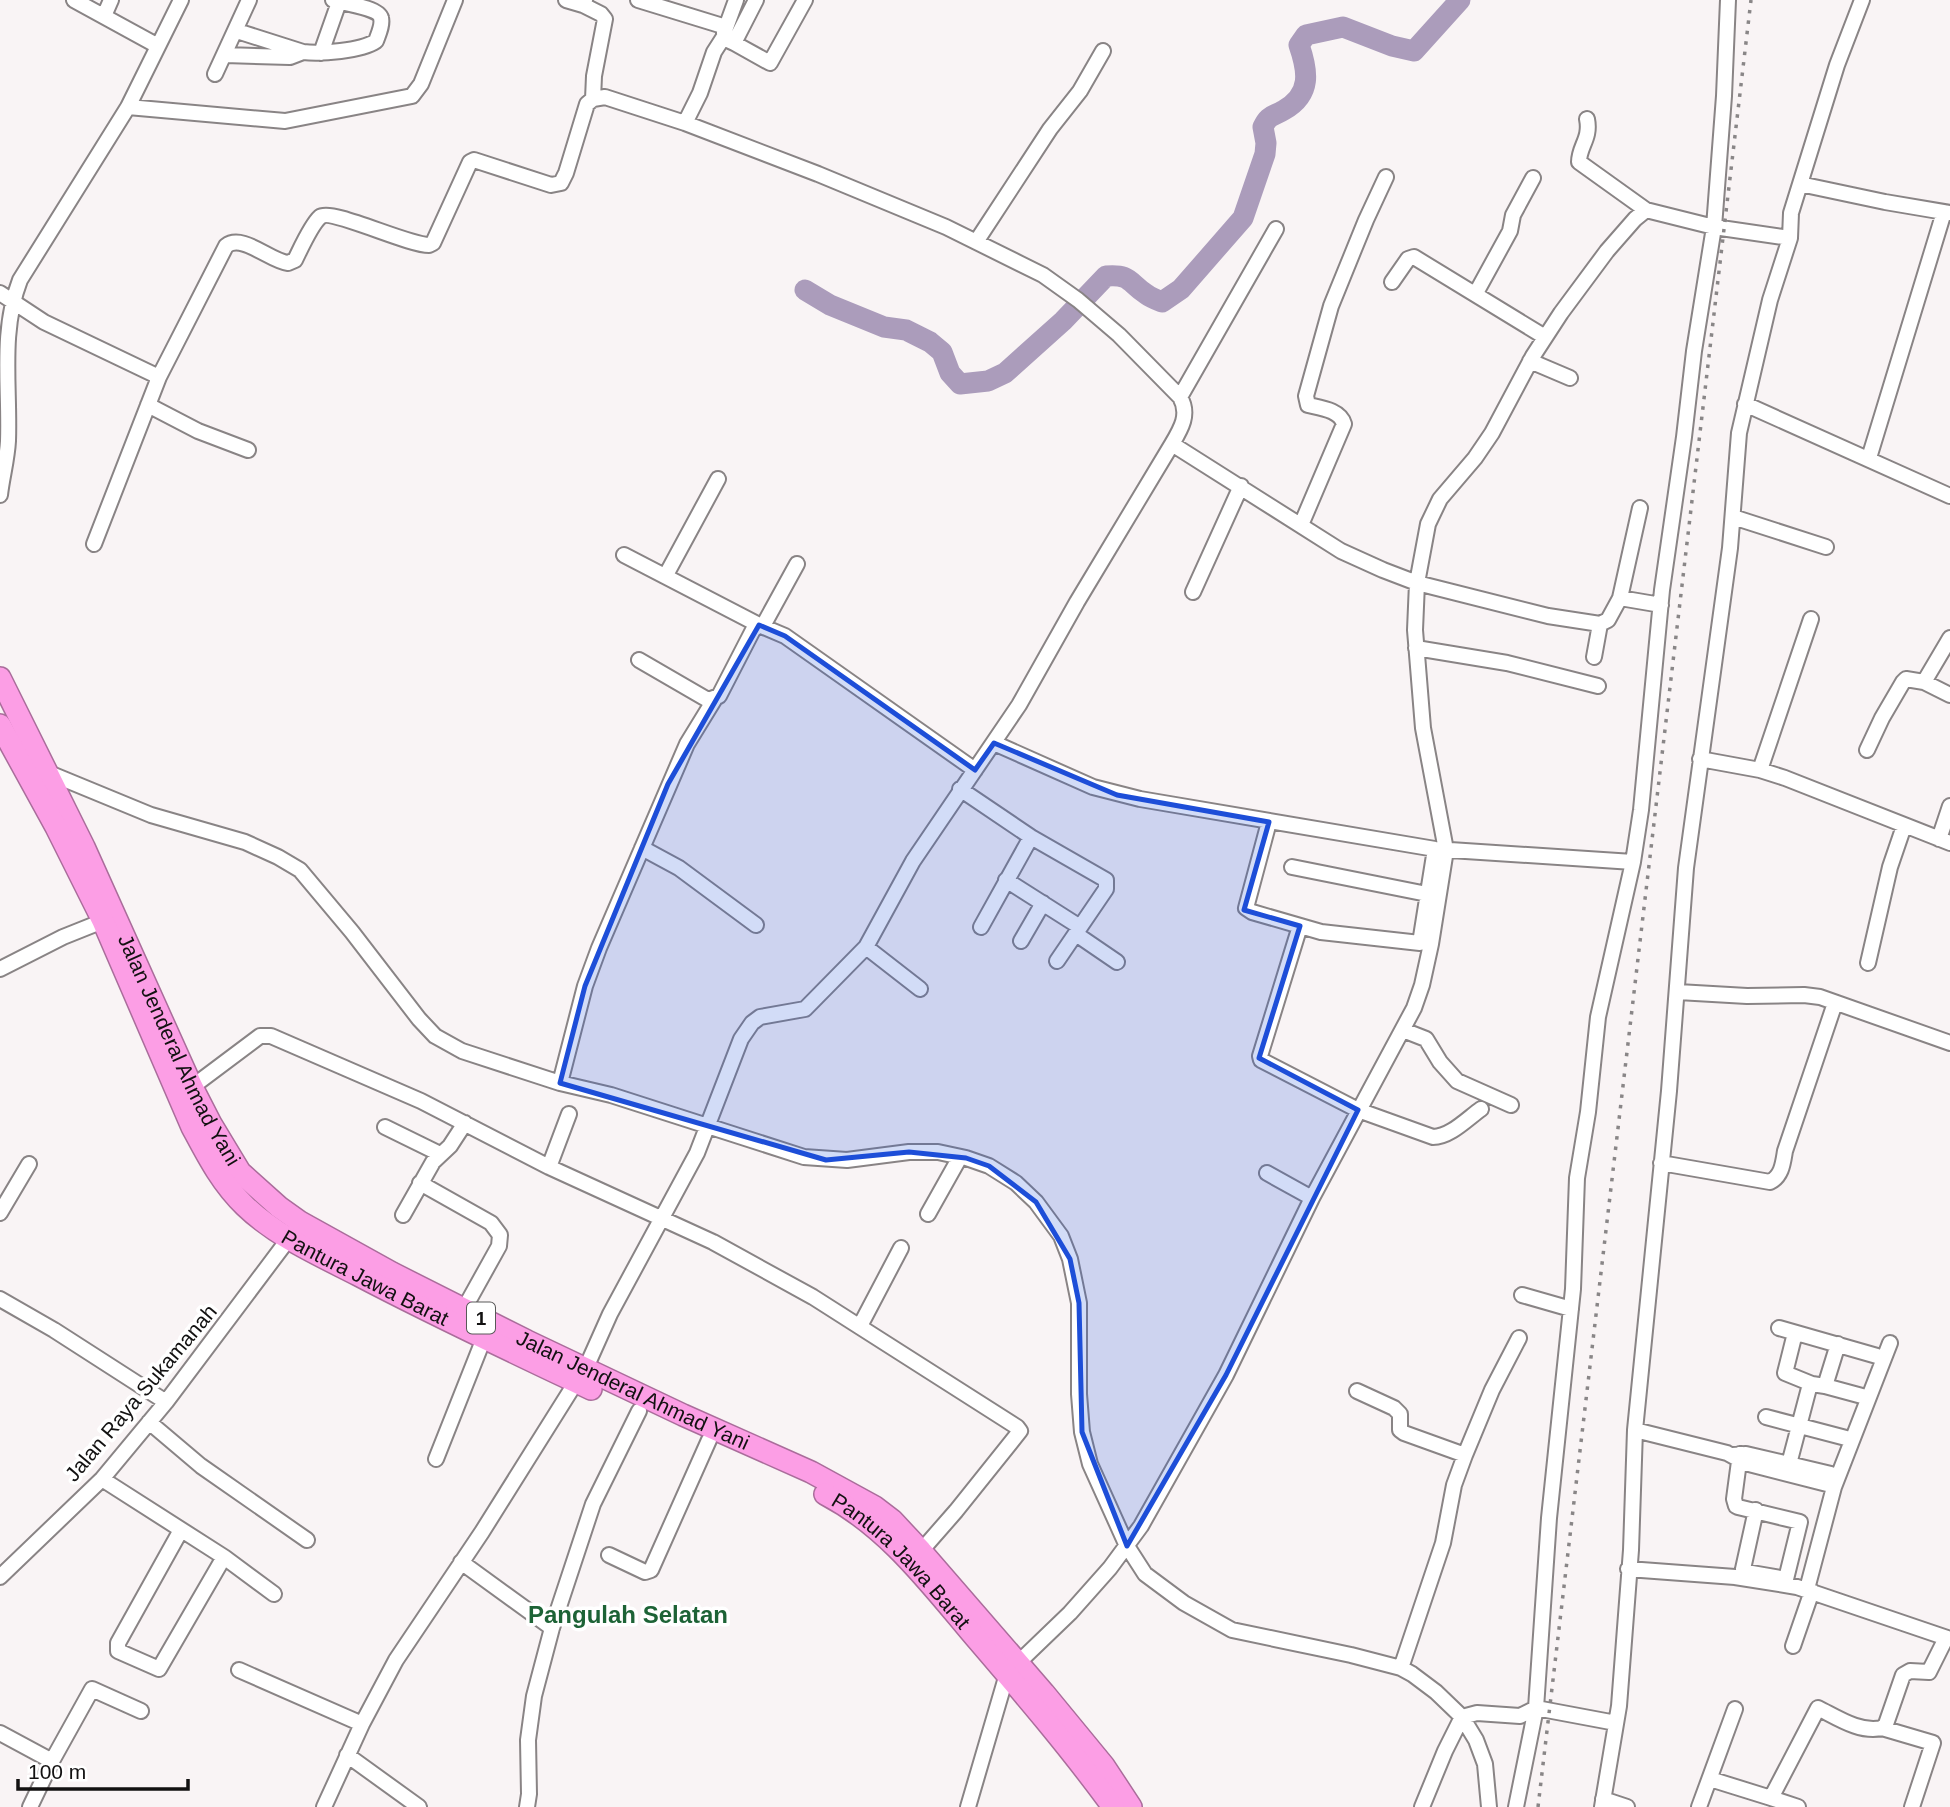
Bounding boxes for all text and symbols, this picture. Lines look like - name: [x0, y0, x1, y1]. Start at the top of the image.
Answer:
- street label: Jalan Jenderal Ahmad Yani: [114, 931, 245, 1169]
- street label: Pantura Jawa Barat: [278, 1225, 453, 1330]
- street label: Jalan Raya Sukamanah: [60, 1300, 221, 1485]
- road number: 1: [467, 1302, 495, 1334]
- street label: Jalan Jenderal Ahmad Yani: [513, 1326, 753, 1454]
- street label: Pantura Jawa Barat: [828, 1488, 975, 1633]
- district label: Pangulah Selatan: [528, 1601, 728, 1628]
- scale bar: [18, 1748, 187, 1792]
- text: 100 m: [28, 1760, 86, 1783]

